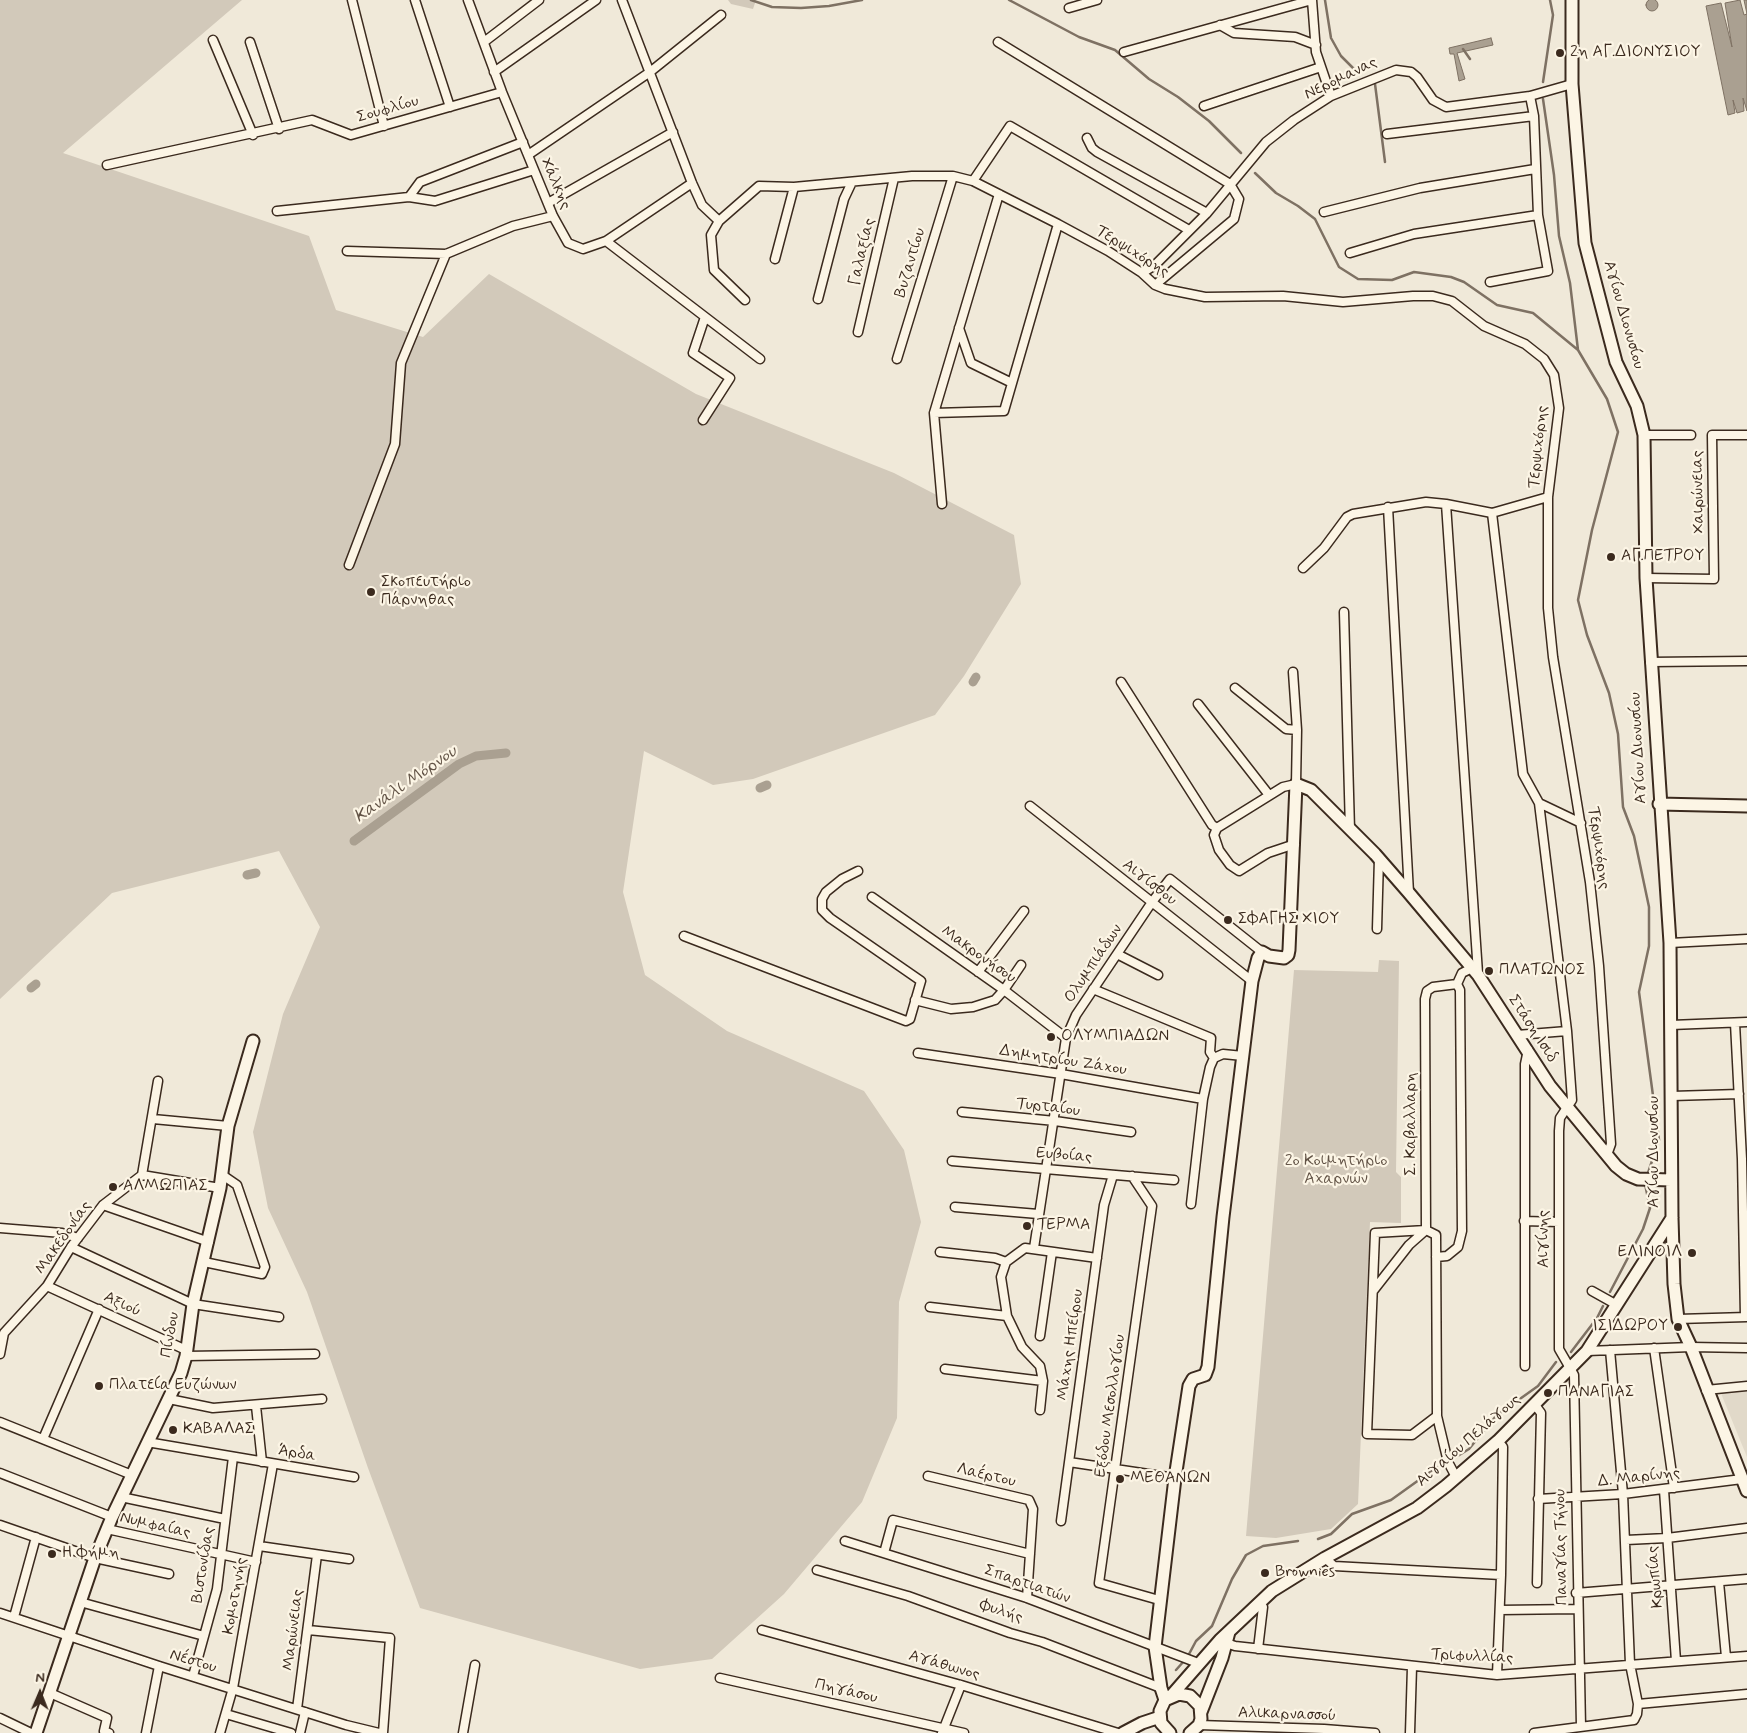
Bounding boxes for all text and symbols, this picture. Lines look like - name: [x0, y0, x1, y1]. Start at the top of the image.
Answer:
- place label: 2η ΑΓ.ΔΙΟΝΥΣΙΟΥ: [1570, 43, 1700, 63]
- marker: 2η ΑΓ.ΔΙΟΝΥΣΙΟΥ: [1554, 47, 1566, 59]
- street label: Νερομανας: [1302, 53, 1380, 105]
- street label: Σουφλίου: [355, 92, 421, 128]
- street label: Χάλκης: [536, 155, 574, 213]
- street label: Γαλαξίας: [846, 216, 880, 288]
- street label: Τερψιχόρης: [1092, 222, 1172, 282]
- street label: Βυζαντίου: [891, 226, 931, 300]
- street label: Αγίου Διονυσίου: [1598, 259, 1648, 371]
- street label: Τερψιχόρης: [1525, 405, 1553, 489]
- street label: Χαιρώνειας: [1689, 450, 1709, 534]
- place label: ΑΓ.ΠΕΤΡΟΥ: [1621, 547, 1704, 567]
- marker: ΑΓ.ΠΕΤΡΟΥ: [1605, 551, 1617, 563]
- place label: Σκοπευτήριο Πάρνηθας: [381, 573, 471, 611]
- marker: Σκοπευτήριο Πάρνηθας: [365, 586, 377, 598]
- street label: Αγίου Διονυσίου: [1626, 692, 1652, 804]
- water label: Κανάλι Μόρνου: [350, 742, 462, 828]
- street label: Τερψιχόρης: [1583, 805, 1613, 891]
- street label: Αιγίσθου: [1118, 856, 1180, 910]
- place label: ΣΦΑΓΗΣ ΧΙΟΥ: [1238, 910, 1339, 930]
- marker: ΣΦΑΓΗΣ ΧΙΟΥ: [1222, 914, 1234, 926]
- street label: Ολυμπιάδων: [1061, 921, 1127, 1007]
- street label: Μακρονήσου: [937, 922, 1019, 988]
- place label: ΠΛΑΤΩΝΟΣ: [1499, 961, 1585, 981]
- marker: ΠΛΑΤΩΝΟΣ: [1483, 965, 1495, 977]
- street label: Στάση Ισιδ: [1503, 992, 1561, 1066]
- place label: ΟΛΥΜΠΙΑΔΩΝ: [1061, 1027, 1169, 1047]
- marker: ΟΛΥΜΠΙΑΔΩΝ: [1045, 1031, 1057, 1043]
- street label: Δημητρίου Ζάχου: [998, 1041, 1128, 1081]
- street label: Σ. Καβαλλαρη: [1402, 1072, 1422, 1176]
- street label: Τυρταίου: [1015, 1095, 1081, 1121]
- street label: Αγίου Διονυσίου: [1645, 1096, 1665, 1208]
- street label: Ευβοίας: [1035, 1144, 1093, 1168]
- park label: 2ο Κοιμητήριο Αχαρνών: [1285, 1152, 1387, 1190]
- place label: ΑΛΜΩΠΙΑΣ: [123, 1177, 208, 1197]
- marker: ΑΛΜΩΠΙΑΣ: [107, 1181, 119, 1193]
- street label: Μακεδονίας: [32, 1198, 96, 1278]
- street label: Αιγίνης: [1535, 1210, 1555, 1268]
- place label: ΤΕΡΜΑ: [1037, 1216, 1091, 1236]
- marker: ΤΕΡΜΑ: [1021, 1220, 1033, 1232]
- place label: ΕΛΙΝΟΙΛ: [1618, 1243, 1682, 1263]
- marker: ΕΛΙΝΟΙΛ: [1686, 1247, 1698, 1259]
- street label: Αξιού: [100, 1288, 144, 1322]
- street label: Μάχης Ηπείρου: [1054, 1288, 1088, 1402]
- street label: Πίνδου: [158, 1311, 184, 1359]
- place label: ΙΣΙΔΩΡΟΥ: [1592, 1317, 1668, 1337]
- marker: ΙΣΙΔΩΡΟΥ: [1672, 1321, 1684, 1333]
- street label: Εξόδου Μεσολλογίου: [1091, 1333, 1131, 1479]
- place label: Πλατεία Ευζώνων: [109, 1376, 237, 1396]
- marker: Πλατεία Ευζώνων: [93, 1380, 105, 1392]
- place label: ΠΑΝΑΓΙΑΣ: [1558, 1383, 1635, 1403]
- marker: ΠΑΝΑΓΙΑΣ: [1542, 1387, 1554, 1399]
- street label: Αιγαίου Πελάγους: [1413, 1391, 1525, 1491]
- place label: ΚΑΒΑΛΑΣ: [183, 1420, 254, 1440]
- marker: ΚΑΒΑΛΑΣ: [167, 1424, 179, 1436]
- street label: Άρδα: [277, 1442, 317, 1466]
- street label: Λαέρτου: [955, 1460, 1017, 1492]
- street label: Δ. Μαρίνης: [1597, 1464, 1681, 1492]
- place label: ΜΕΘΑΝΩΝ: [1130, 1469, 1210, 1489]
- marker: ΜΕΘΑΝΩΝ: [1114, 1473, 1126, 1485]
- street label: Παναγίας Τήνου: [1551, 1489, 1573, 1605]
- street label: Νυμφαίας: [118, 1509, 192, 1543]
- street label: Βιστονίδας: [188, 1525, 220, 1605]
- place label: Η Φήμη: [62, 1544, 119, 1564]
- street label: Κρωπίας: [1644, 1545, 1668, 1609]
- marker: Η Φήμη: [46, 1548, 58, 1560]
- street label: Κομοτηνής: [220, 1556, 252, 1636]
- street label: Σπαρτιατών: [981, 1561, 1073, 1609]
- place label: Brownies: [1275, 1563, 1335, 1583]
- marker: Brownies: [1259, 1567, 1271, 1579]
- street label: Μαρώνειας: [279, 1588, 309, 1672]
- street label: Φυλής: [977, 1596, 1025, 1628]
- street label: Τριφυλλίας: [1430, 1645, 1514, 1669]
- street label: Νέστου: [167, 1646, 219, 1678]
- street label: Αγάθωνος: [906, 1647, 982, 1685]
- north arrow: [15, 1668, 65, 1718]
- text: N: [35, 1669, 45, 1687]
- street label: Πηγάσου: [813, 1675, 879, 1709]
- street label: Αλικαρνασσού: [1238, 1704, 1336, 1726]

